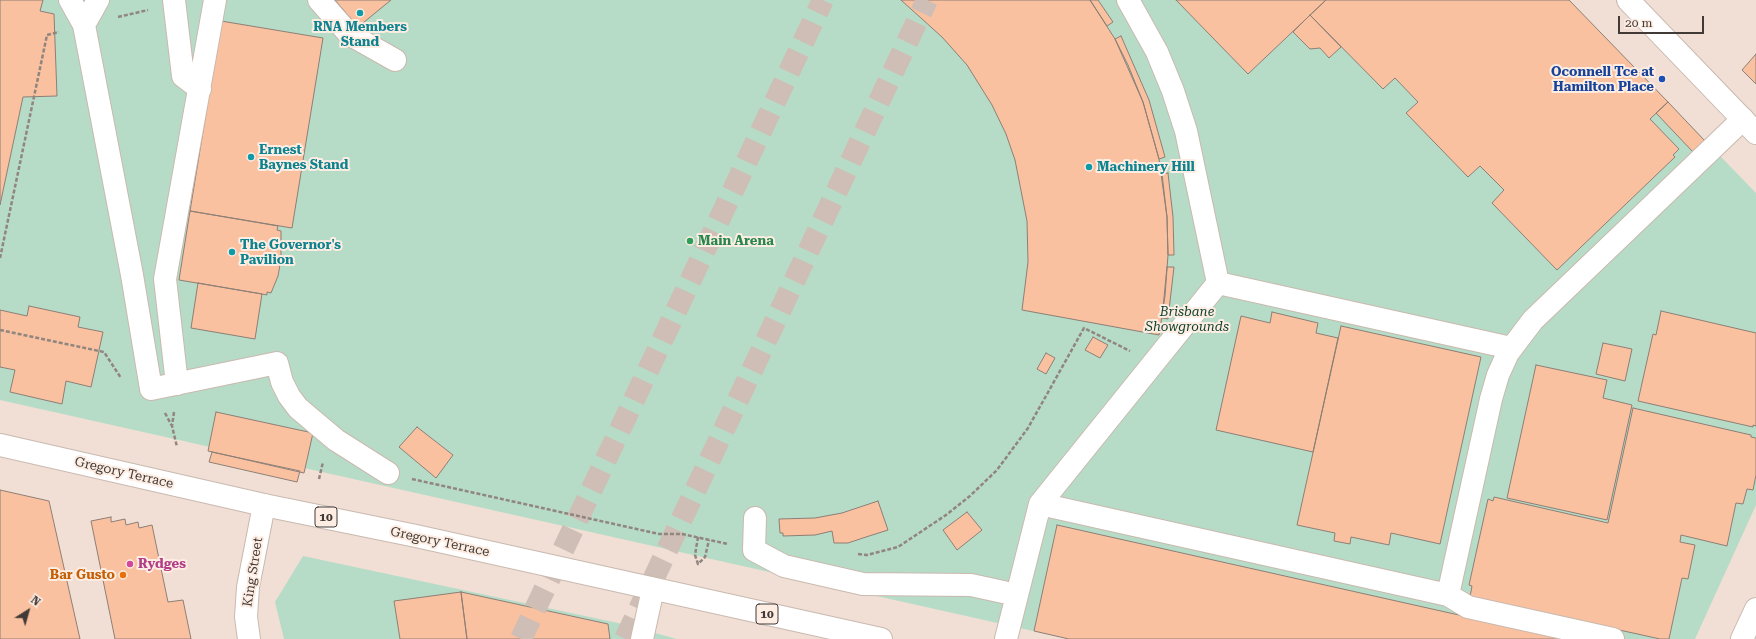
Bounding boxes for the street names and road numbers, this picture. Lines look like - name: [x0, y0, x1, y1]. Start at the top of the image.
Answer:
- street label: Gregory Terrace: [73, 454, 175, 492]
- road number: 10: [315, 507, 337, 527]
- street label: Gregory Terrace: [389, 524, 491, 560]
- street label: King Street: [240, 536, 266, 608]
- road number: 10: [756, 604, 778, 624]

